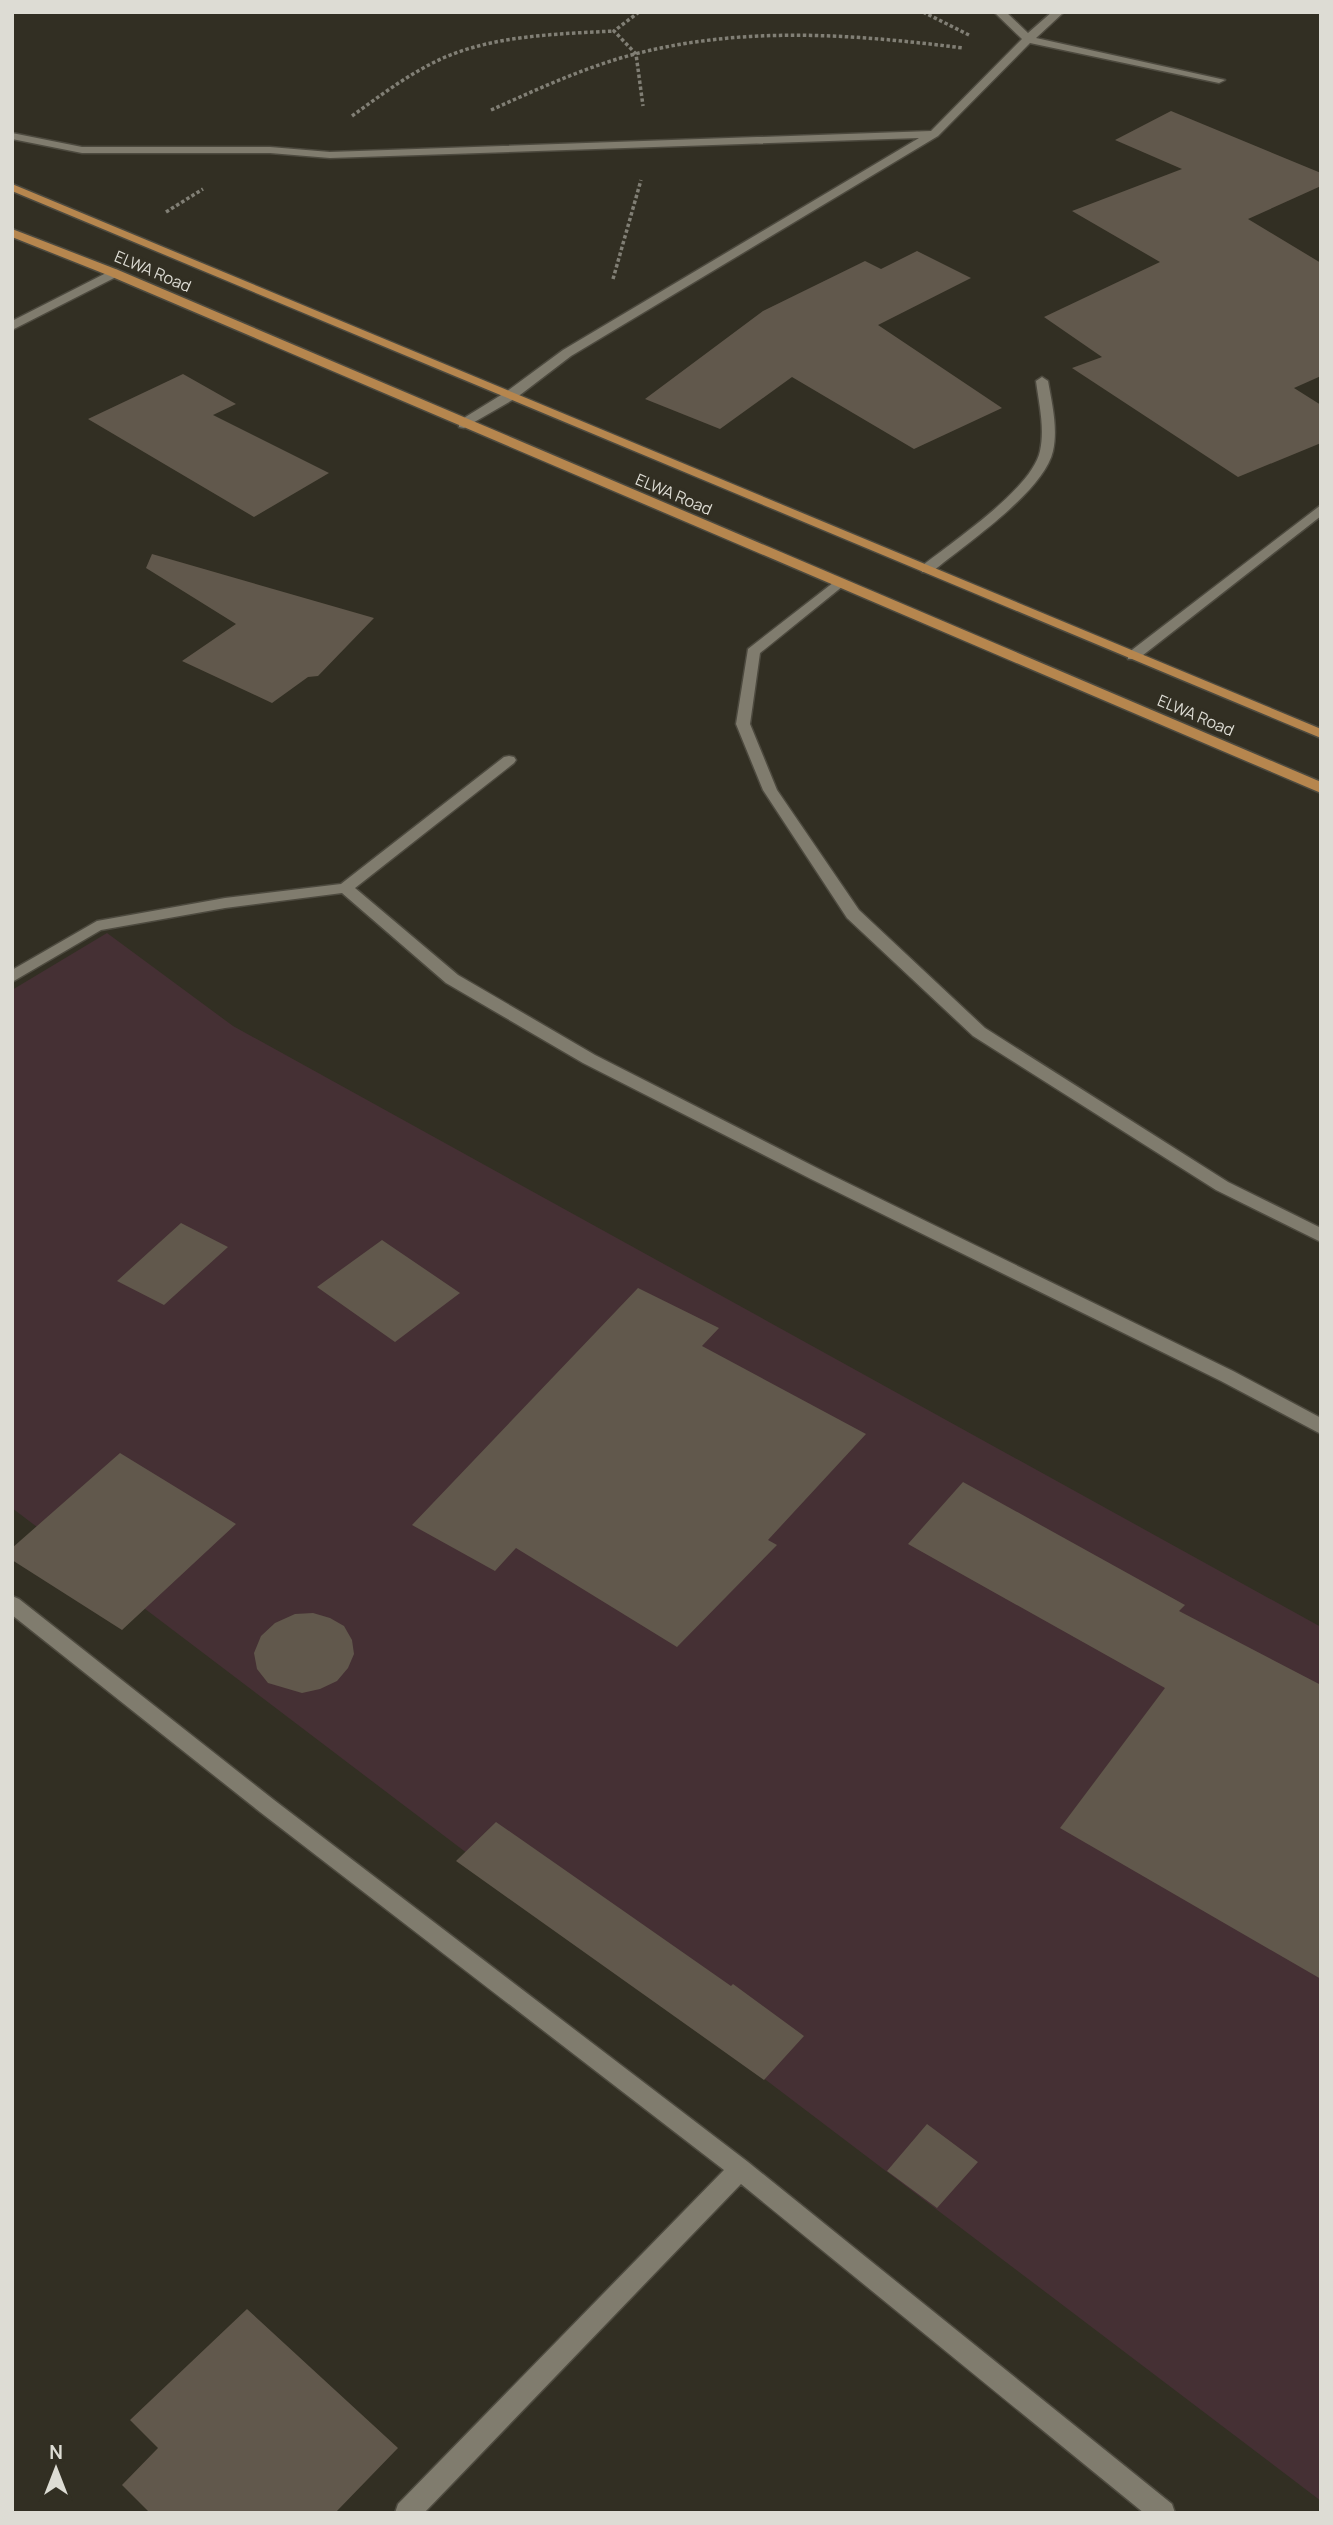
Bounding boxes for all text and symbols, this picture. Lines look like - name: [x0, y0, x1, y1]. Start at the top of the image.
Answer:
- street label: ELWA Road: [111, 245, 195, 297]
- street label: ELWA Road: [632, 468, 716, 520]
- street label: ELWA Road: [1154, 689, 1238, 741]
- north arrow: [21, 2434, 91, 2504]
- text: N: [49, 2439, 63, 2465]

